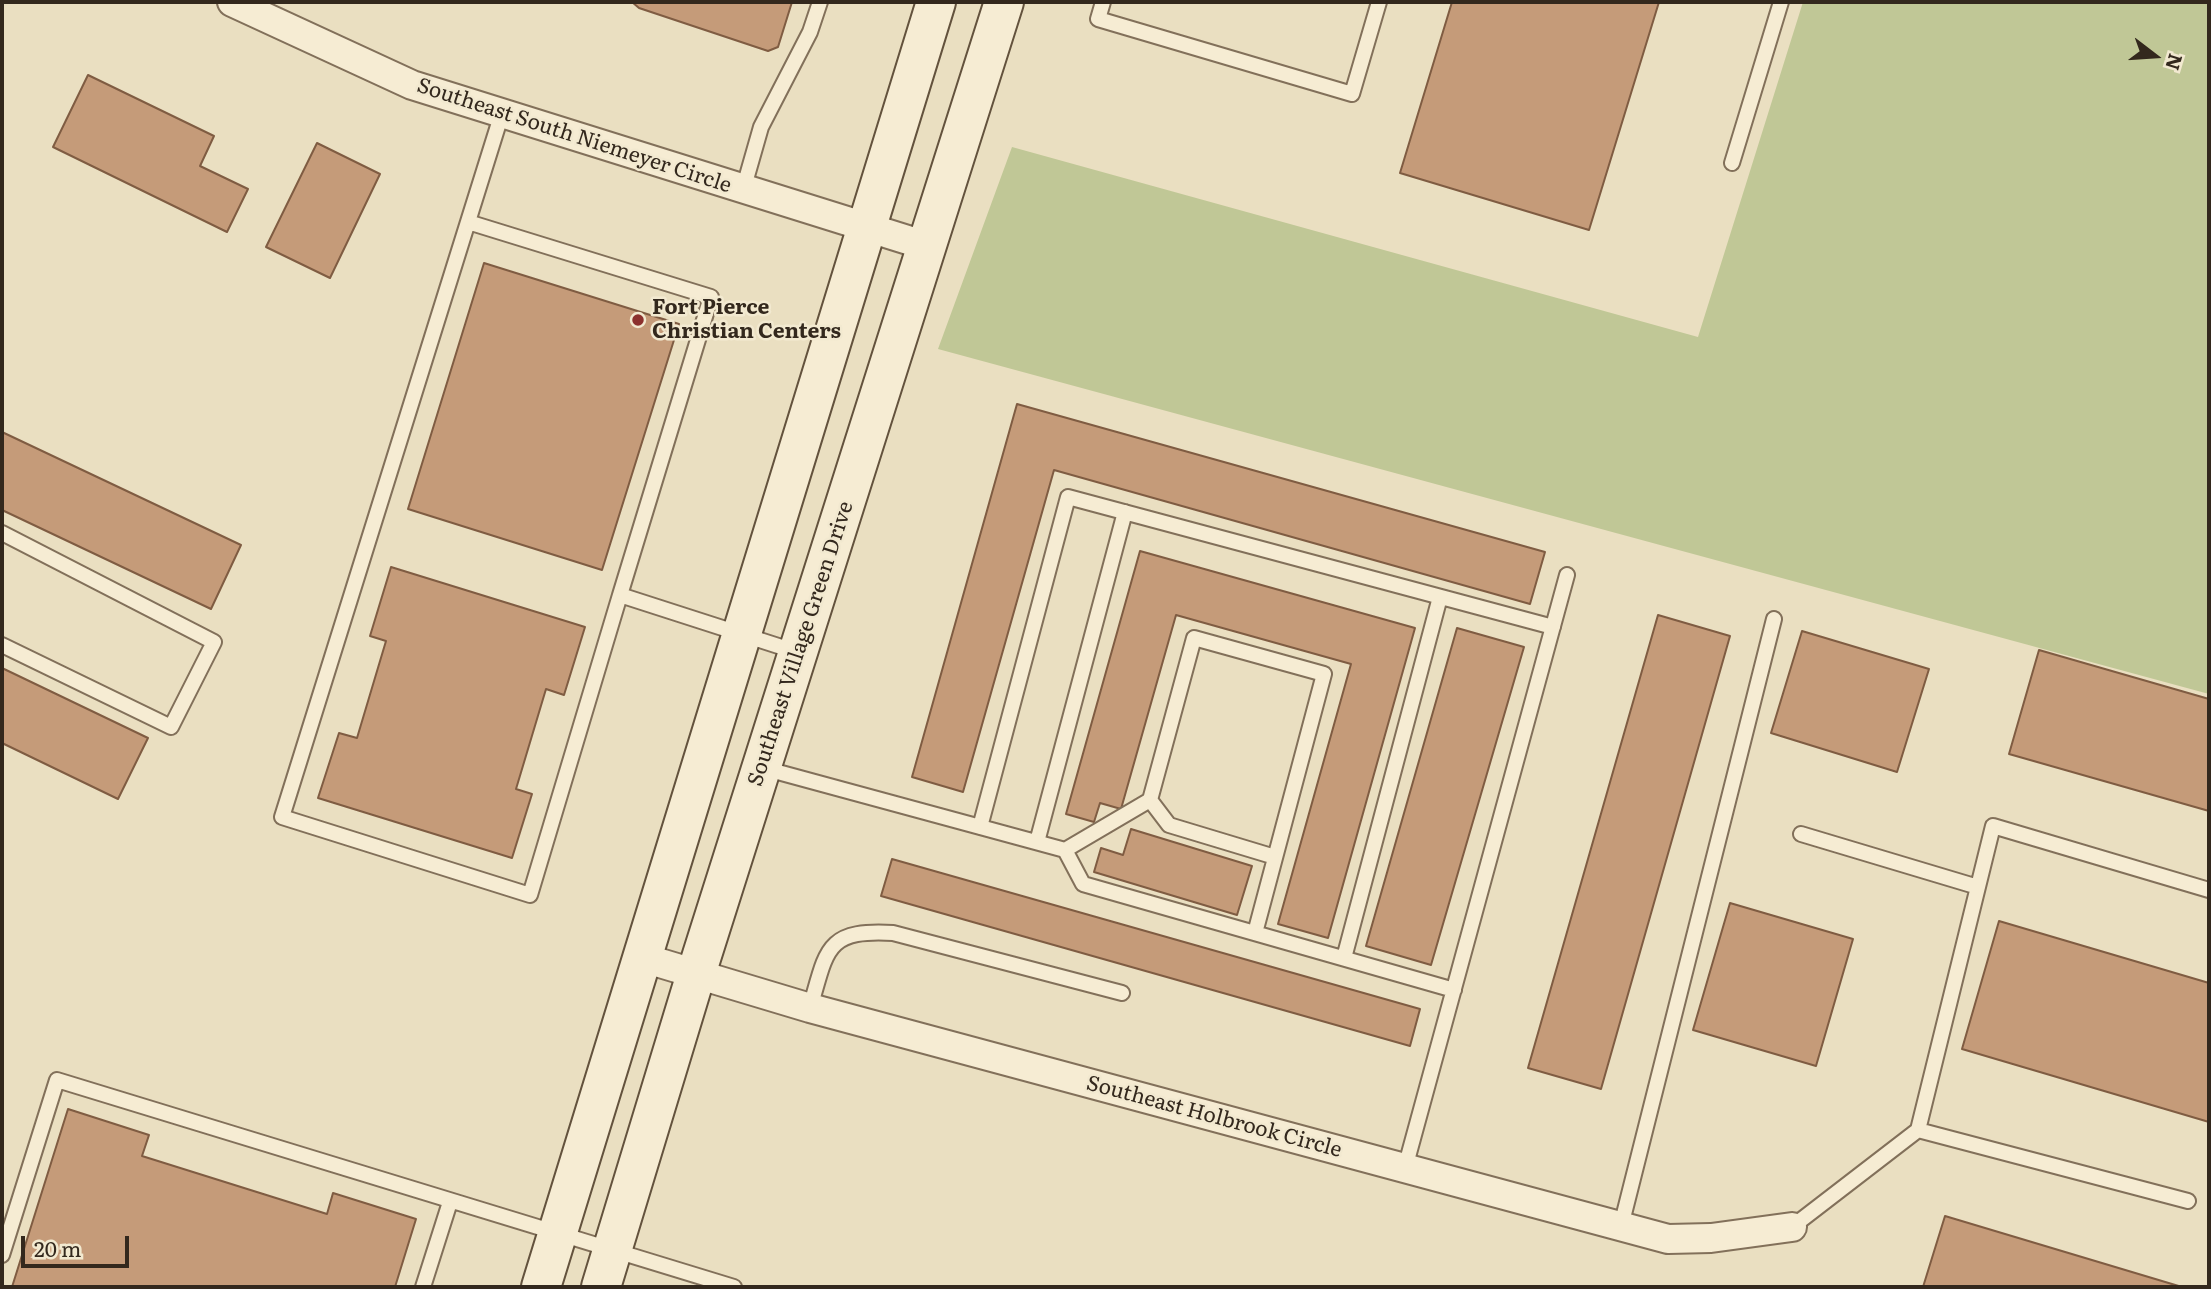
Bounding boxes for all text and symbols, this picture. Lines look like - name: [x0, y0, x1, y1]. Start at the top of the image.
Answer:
- north arrow: [2120, 21, 2190, 91]
- text: N: [2159, 50, 2191, 74]
- street label: Southeast South Niemeyer Circle: [414, 73, 734, 199]
- place label: Fort Pierce Christian Centers: [652, 295, 841, 345]
- marker: Fort Pierce Christian Centers: [630, 312, 646, 328]
- street label: Southeast Village Green Drive: [743, 498, 859, 790]
- street label: Southeast Holbrook Circle: [1084, 1071, 1344, 1163]
- scale bar: [24, 1222, 133, 1266]
- text: 20 m: [34, 1232, 81, 1263]

